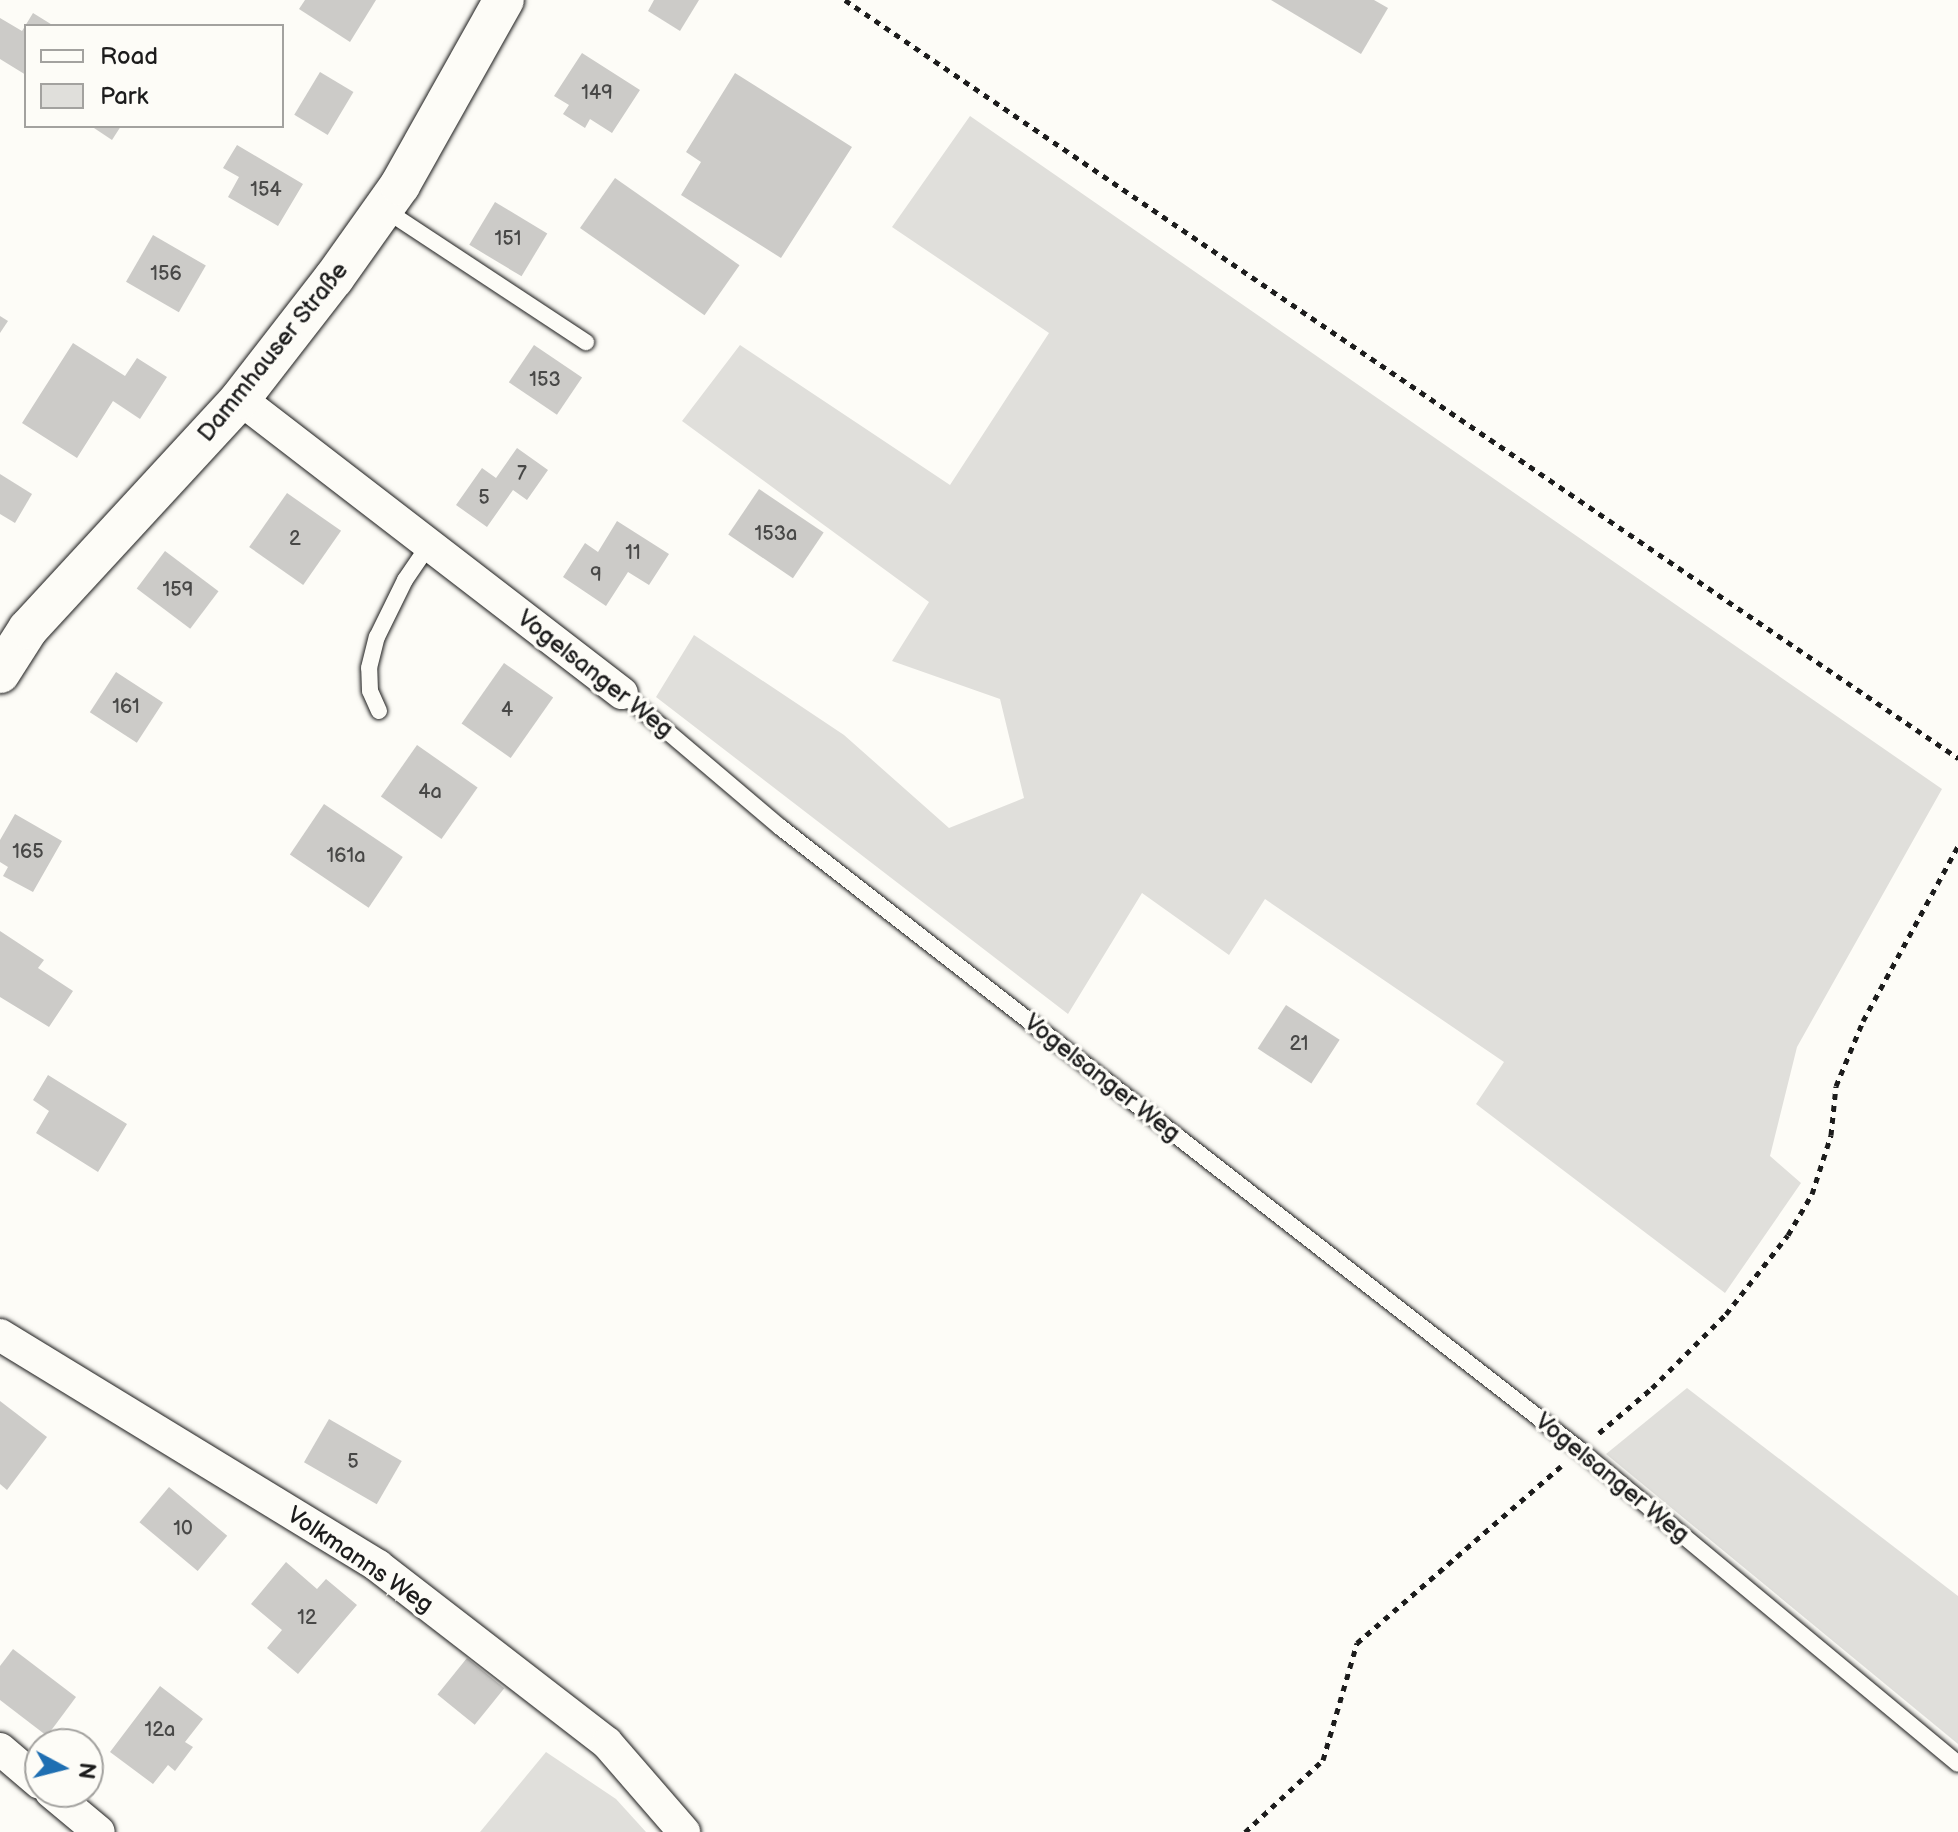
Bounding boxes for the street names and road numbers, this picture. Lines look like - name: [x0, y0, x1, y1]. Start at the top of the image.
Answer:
- street label: Dammhauser Straße: [192, 256, 354, 448]
- street label: Vogelsanger Weg: [511, 604, 679, 744]
- street label: Vogelsanger Weg: [1018, 1008, 1186, 1148]
- street label: Vogelsanger Weg: [1529, 1407, 1695, 1549]
- street label: Volkmanns Weg: [281, 1500, 439, 1620]

